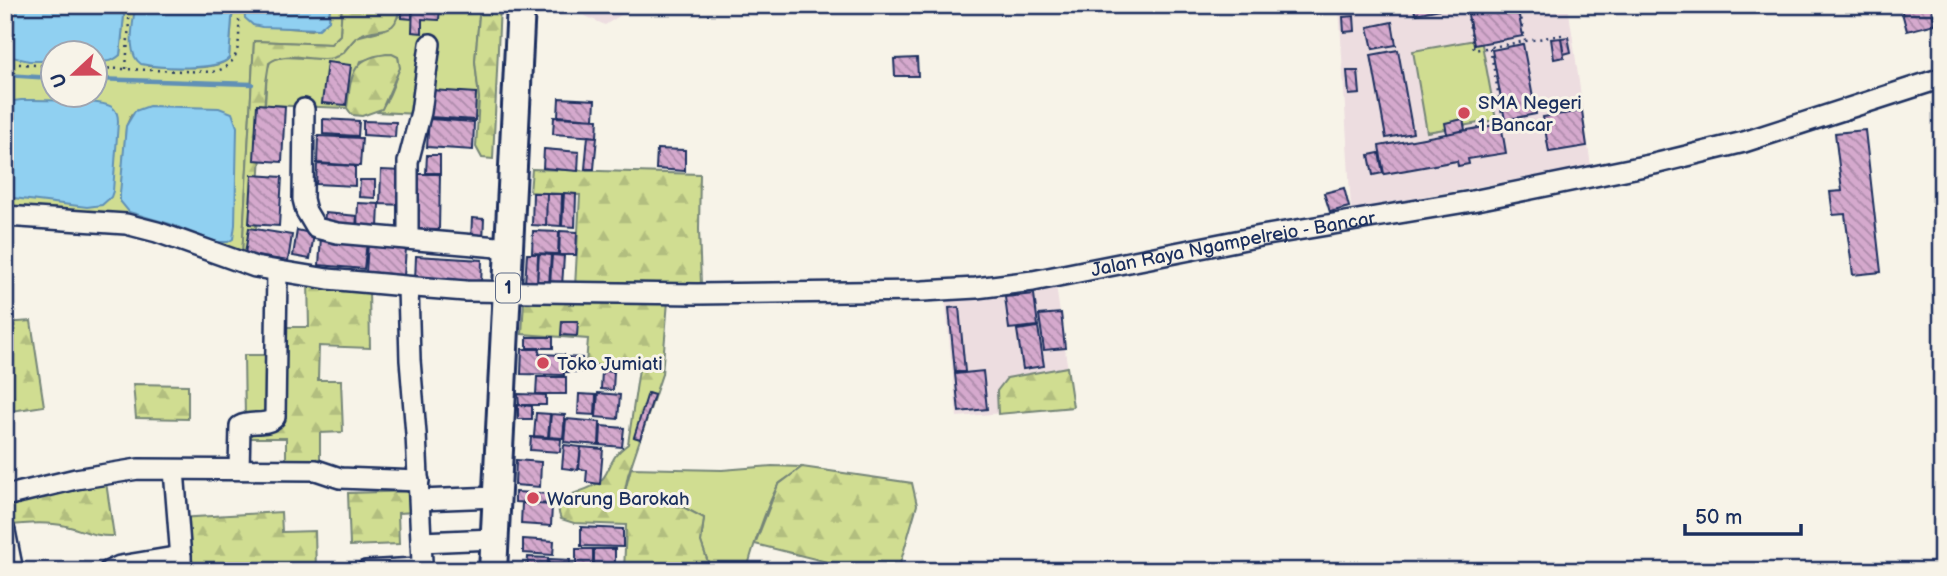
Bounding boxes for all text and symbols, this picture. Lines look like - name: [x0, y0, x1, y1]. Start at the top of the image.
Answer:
- north arrow: [38, 38, 108, 108]
- text: U: [46, 69, 73, 90]
- place label: SMA Negeri 1 Bancar: [1478, 92, 1582, 137]
- marker: SMA Negeri 1 Bancar: [1456, 105, 1472, 121]
- street label: Jalan Raya Ngampelrejo - Bancar: [1089, 207, 1378, 282]
- road number: 1: [496, 274, 520, 302]
- place label: Toko Jumiati: [557, 353, 663, 376]
- marker: Toko Jumiati: [535, 355, 551, 371]
- place label: Warung Barokah: [547, 488, 690, 511]
- marker: Warung Barokah: [525, 490, 541, 506]
- scale bar: [1685, 492, 1800, 536]
- text: 50 m: [1695, 505, 1742, 530]

